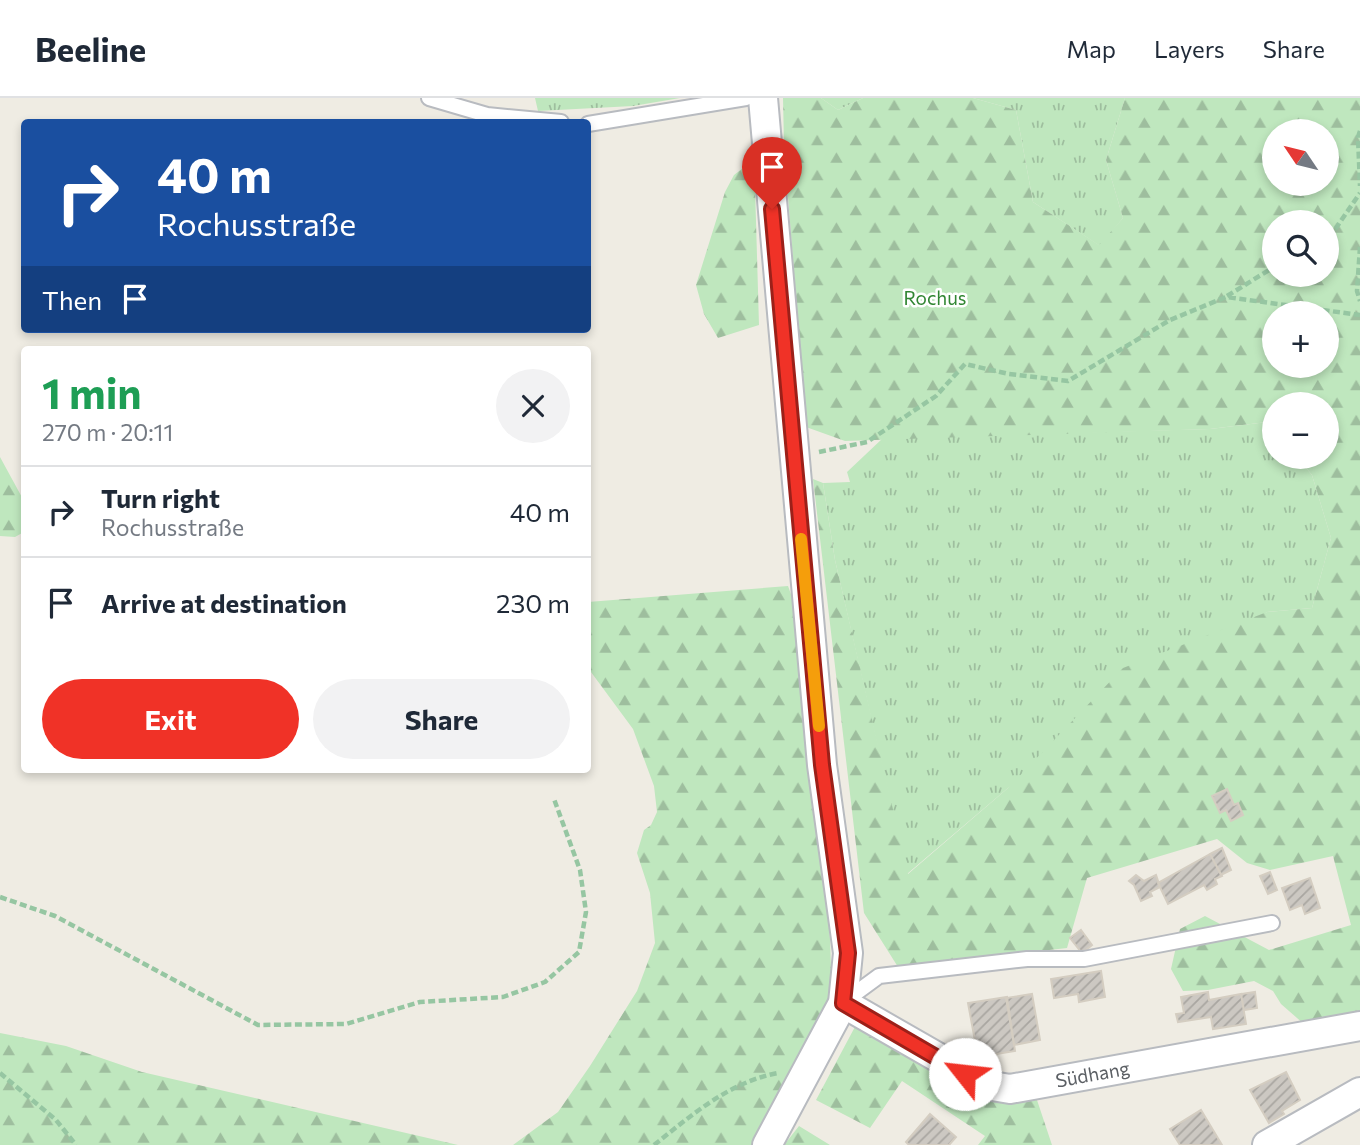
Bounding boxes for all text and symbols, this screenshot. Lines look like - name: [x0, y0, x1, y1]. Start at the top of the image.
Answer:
- text: Beeline: [35, 28, 146, 69]
- text: Map: [1067, 34, 1116, 63]
- text: Layers: [1154, 34, 1225, 63]
- text: Share: [1263, 34, 1325, 63]
- north arrow: [1262, 119, 1339, 196]
- map controls: [1262, 119, 1339, 469]
- pin: [742, 137, 802, 209]
- text: 40 m: [157, 143, 272, 203]
- icon: right: [42, 147, 133, 238]
- icon: arrive: [753, 148, 791, 186]
- text: Rochusstraße: [157, 203, 356, 243]
- button: search: [1262, 210, 1339, 287]
- icon: arrive: [116, 280, 154, 318]
- text: Then: [42, 284, 102, 315]
- park label: Rochus: [904, 286, 967, 309]
- button: +: [1262, 301, 1339, 378]
- text: 1 min: [42, 366, 142, 418]
- button: close: [496, 369, 570, 443]
- button: −: [1262, 392, 1339, 469]
- text: 270 m · 20:11: [42, 418, 173, 446]
- text: Turn right: [101, 482, 220, 513]
- icon: right: [42, 493, 80, 531]
- text: 40 m: [510, 496, 570, 527]
- text: Rochusstraße: [101, 513, 244, 541]
- icon: arrive: [42, 584, 80, 622]
- text: Arrive at destination: [101, 587, 347, 618]
- text: 230 m: [496, 587, 570, 618]
- button: Exit: [42, 679, 299, 759]
- button: Share: [313, 679, 570, 759]
- position arrow: [928, 1037, 1002, 1111]
- street label: Südhang: [1054, 1056, 1131, 1092]

